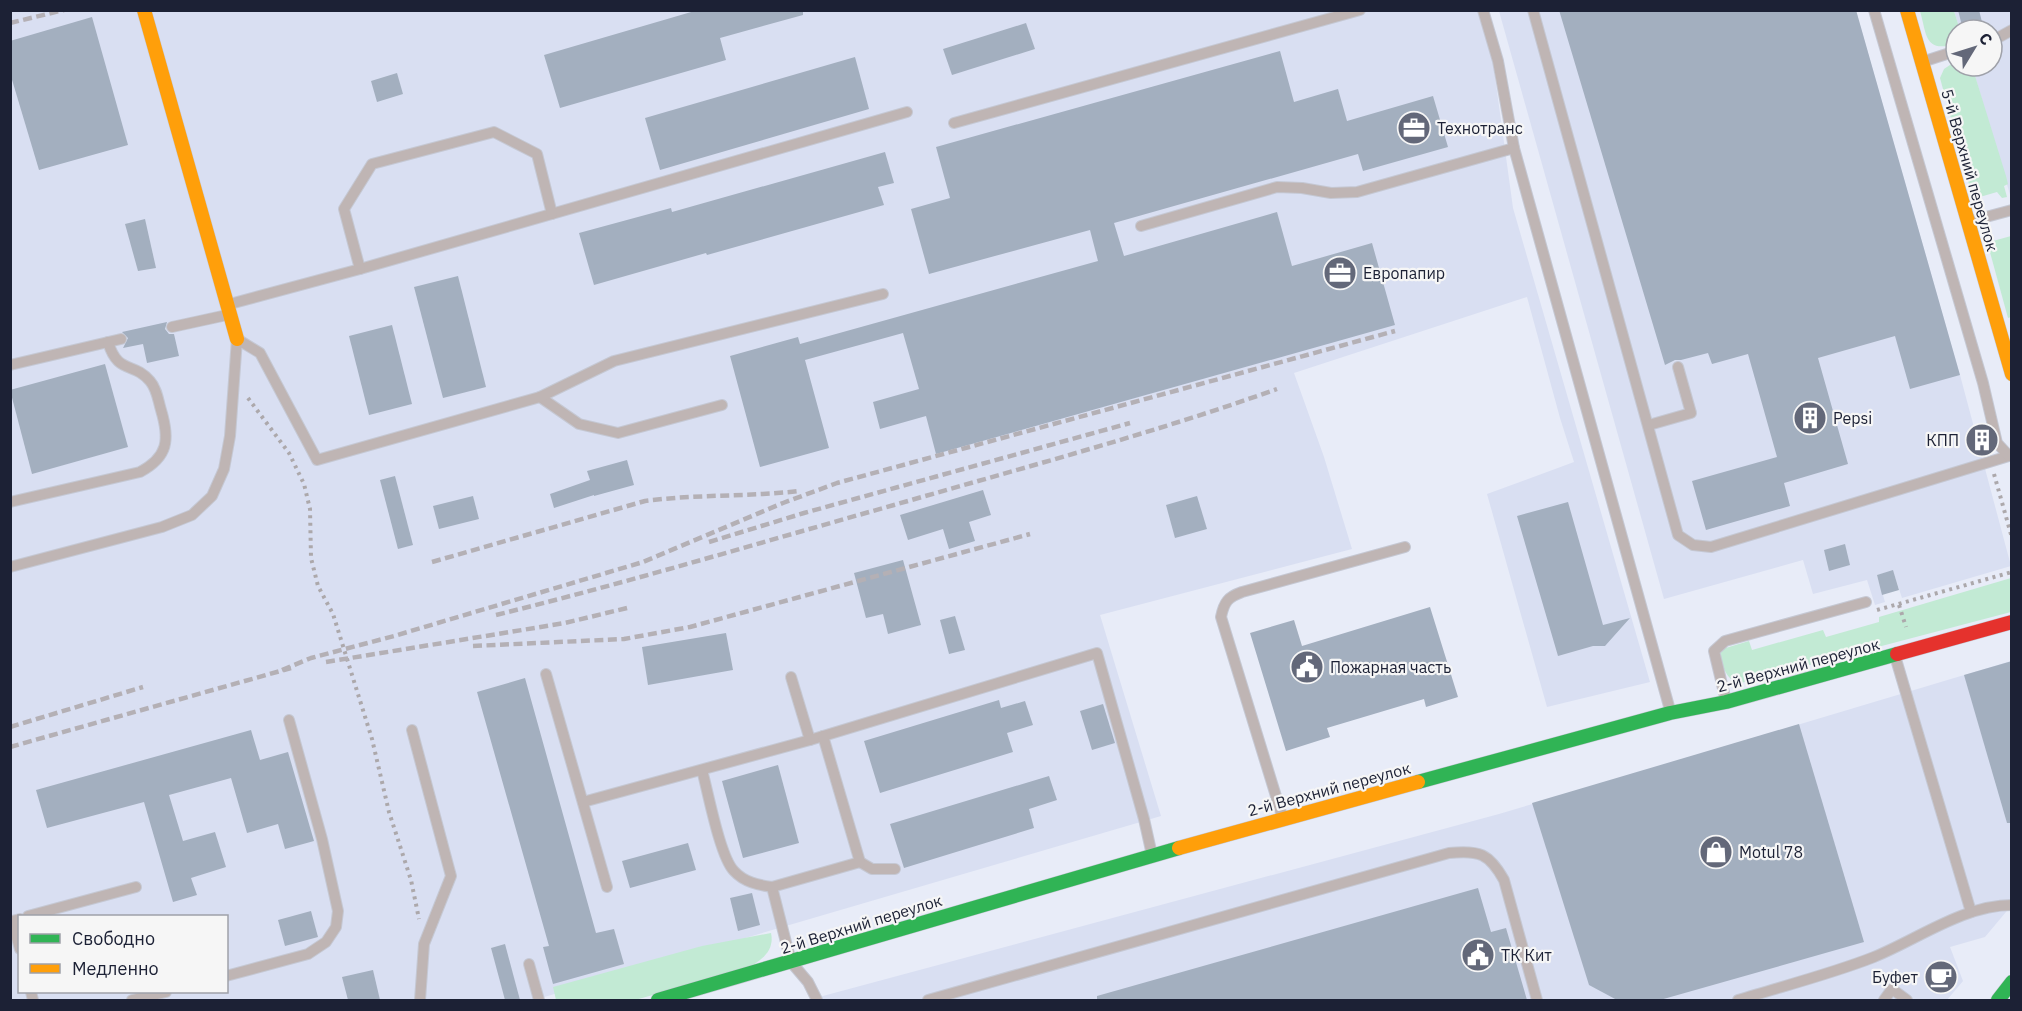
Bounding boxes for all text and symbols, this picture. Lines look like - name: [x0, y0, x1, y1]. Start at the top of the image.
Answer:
- north arrow: [1944, 18, 2004, 78]
- text: С: [1975, 29, 1997, 49]
- street label: 5-й Верхний переулок: [1937, 86, 2003, 254]
- office icon: Технотранс: [1396, 110, 1432, 146]
- place label: Технотранс: [1437, 118, 1523, 138]
- office icon: Европапир: [1322, 255, 1358, 291]
- place label: Европапир: [1363, 263, 1445, 283]
- building icon: Pepsi: [1792, 400, 1828, 436]
- place label: Pepsi: [1833, 408, 1872, 428]
- building icon: КПП: [1964, 422, 2000, 458]
- place label: КПП: [1926, 430, 1959, 450]
- street label: 2-й Верхний переулок: [1714, 634, 1882, 696]
- public building icon: Пожарная часть: [1289, 649, 1325, 685]
- place label: Пожарная часть: [1330, 657, 1451, 677]
- street label: 2-й Верхний переулок: [1245, 758, 1413, 820]
- shop icon: Motul 78: [1698, 834, 1734, 870]
- place label: Motul 78: [1739, 842, 1803, 862]
- street label: 2-й Верхний переулок: [778, 890, 944, 958]
- legend: [18, 915, 228, 993]
- text: Свободно: [72, 927, 155, 950]
- public building icon: ТК Кит: [1460, 937, 1496, 973]
- place label: ТК Кит: [1501, 945, 1552, 965]
- text: Медленно: [72, 957, 159, 980]
- cafe icon: Буфет: [1923, 959, 1959, 995]
- place label: Буфет: [1872, 967, 1918, 987]

